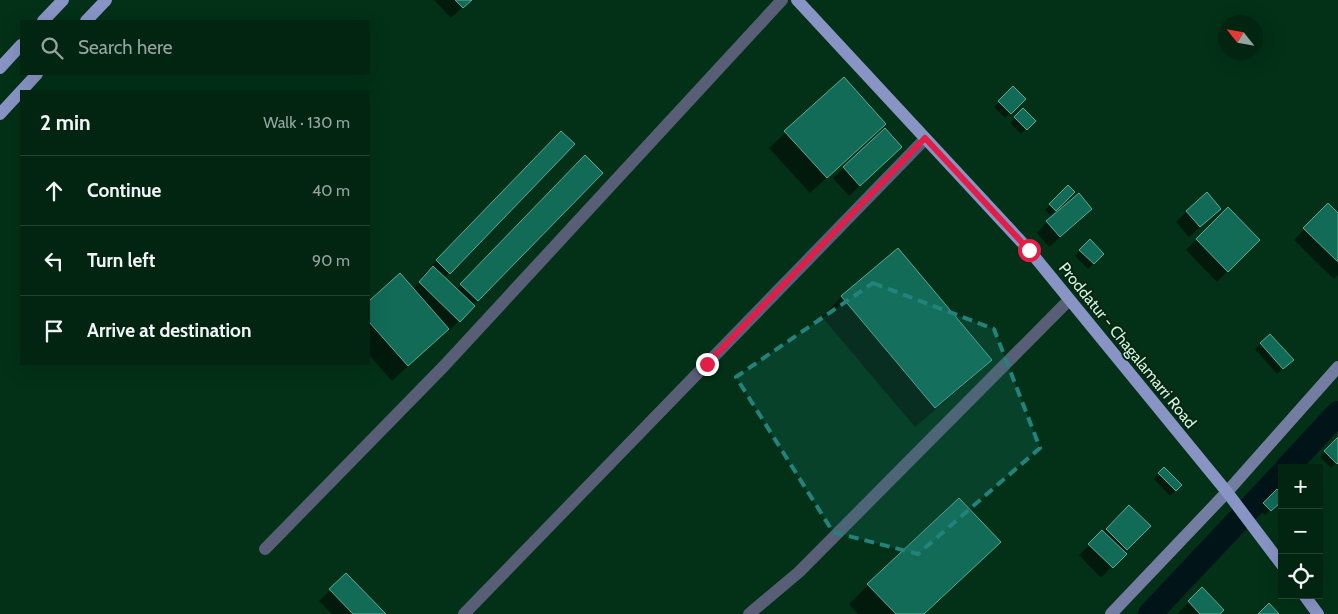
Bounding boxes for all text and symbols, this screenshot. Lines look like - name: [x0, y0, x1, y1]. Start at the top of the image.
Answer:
- north arrow: [1218, 15, 1263, 60]
- search box: [20, 20, 370, 75]
- icon: search: [38, 34, 66, 62]
- text: Search here: [78, 36, 172, 59]
- text: 2 min: [40, 110, 91, 135]
- text: Walk · 130 m: [263, 113, 350, 132]
- icon: ahead: [40, 177, 68, 205]
- text: Continue: [87, 179, 161, 202]
- text: 40 m: [312, 181, 350, 200]
- route start: [1018, 239, 1041, 262]
- icon: left: [40, 247, 68, 275]
- text: Turn left: [87, 249, 155, 272]
- text: 90 m: [312, 251, 350, 270]
- street label: Proddatur - Chagalamarri Road: [1055, 259, 1200, 432]
- icon: arrive: [40, 317, 68, 345]
- text: Arrive at destination: [87, 319, 251, 342]
- route end: [696, 353, 719, 376]
- map controls: [1278, 464, 1323, 599]
- button: +: [1278, 464, 1323, 509]
- button: −: [1278, 509, 1323, 554]
- button: locate: [1278, 554, 1323, 599]

